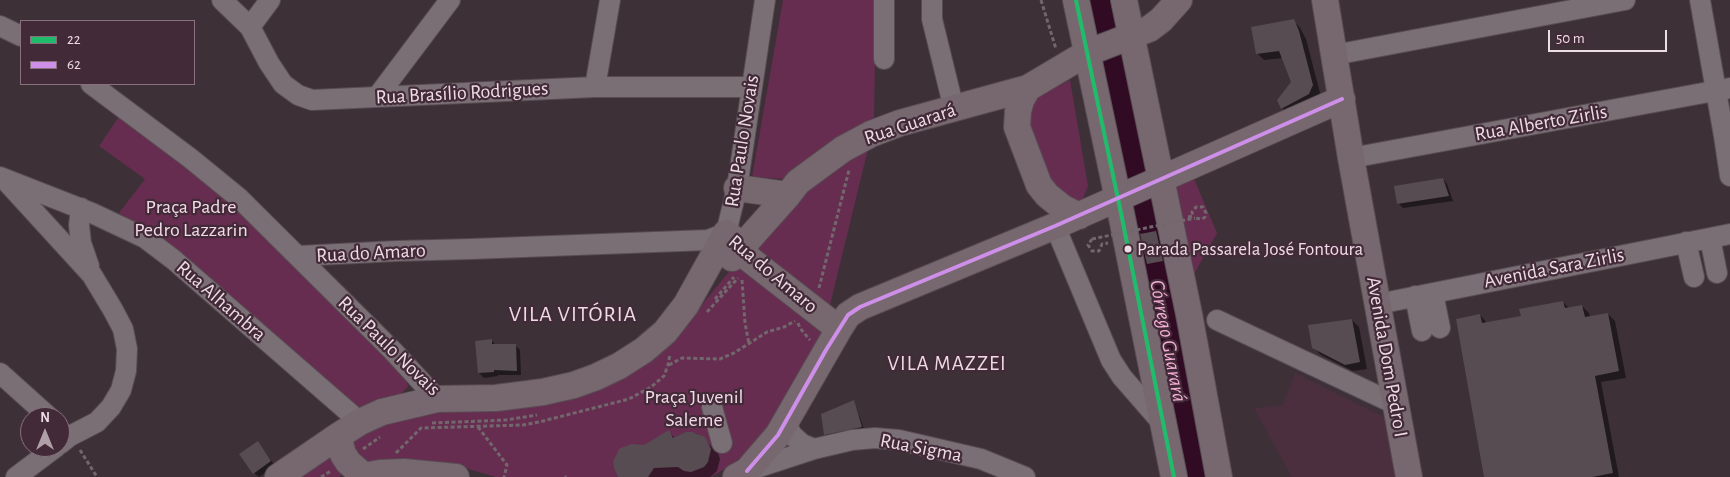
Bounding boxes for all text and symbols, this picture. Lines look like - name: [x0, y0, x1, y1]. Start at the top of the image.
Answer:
- legend: [20, 20, 195, 85]
- scale bar: [1550, 20, 1669, 52]
- text: 50 m: [1556, 31, 1585, 46]
- text: 22: [67, 32, 81, 47]
- text: 62: [67, 57, 81, 72]
- street label: Rua Paulo Novais: [720, 73, 764, 209]
- street label: Rua Brasílio Rodrigues: [375, 76, 549, 110]
- street label: Rua Guarará: [861, 98, 959, 150]
- street label: Rua Alberto Zirlis: [1473, 100, 1609, 146]
- park label: Praça Padre Pedro Lazzarin: [134, 195, 248, 242]
- street label: Rua do Amaro: [723, 230, 823, 318]
- street label: Rua do Amaro: [316, 238, 426, 268]
- place label: Parada Passarela José Fontoura: [1137, 238, 1363, 260]
- street label: Avenida Sara Zirlis: [1482, 243, 1626, 293]
- marker: Parada Passarela José Fontoura: [1123, 244, 1133, 254]
- street label: Rua Alhambra: [171, 256, 271, 346]
- street label: Avenida Dom Pedro I: [1361, 275, 1413, 439]
- water label: Córrego Guarará: [1144, 278, 1192, 404]
- street label: Rua Paulo Novais: [333, 291, 445, 401]
- district label: VILA VITÓRIA: [507, 301, 639, 327]
- district label: VILA MAZZEI: [886, 351, 1008, 377]
- park label: Praça Juvenil Saleme: [644, 385, 744, 432]
- north arrow: [20, 407, 70, 457]
- text: N: [40, 411, 50, 425]
- street label: Rua Sigma: [878, 428, 964, 468]

